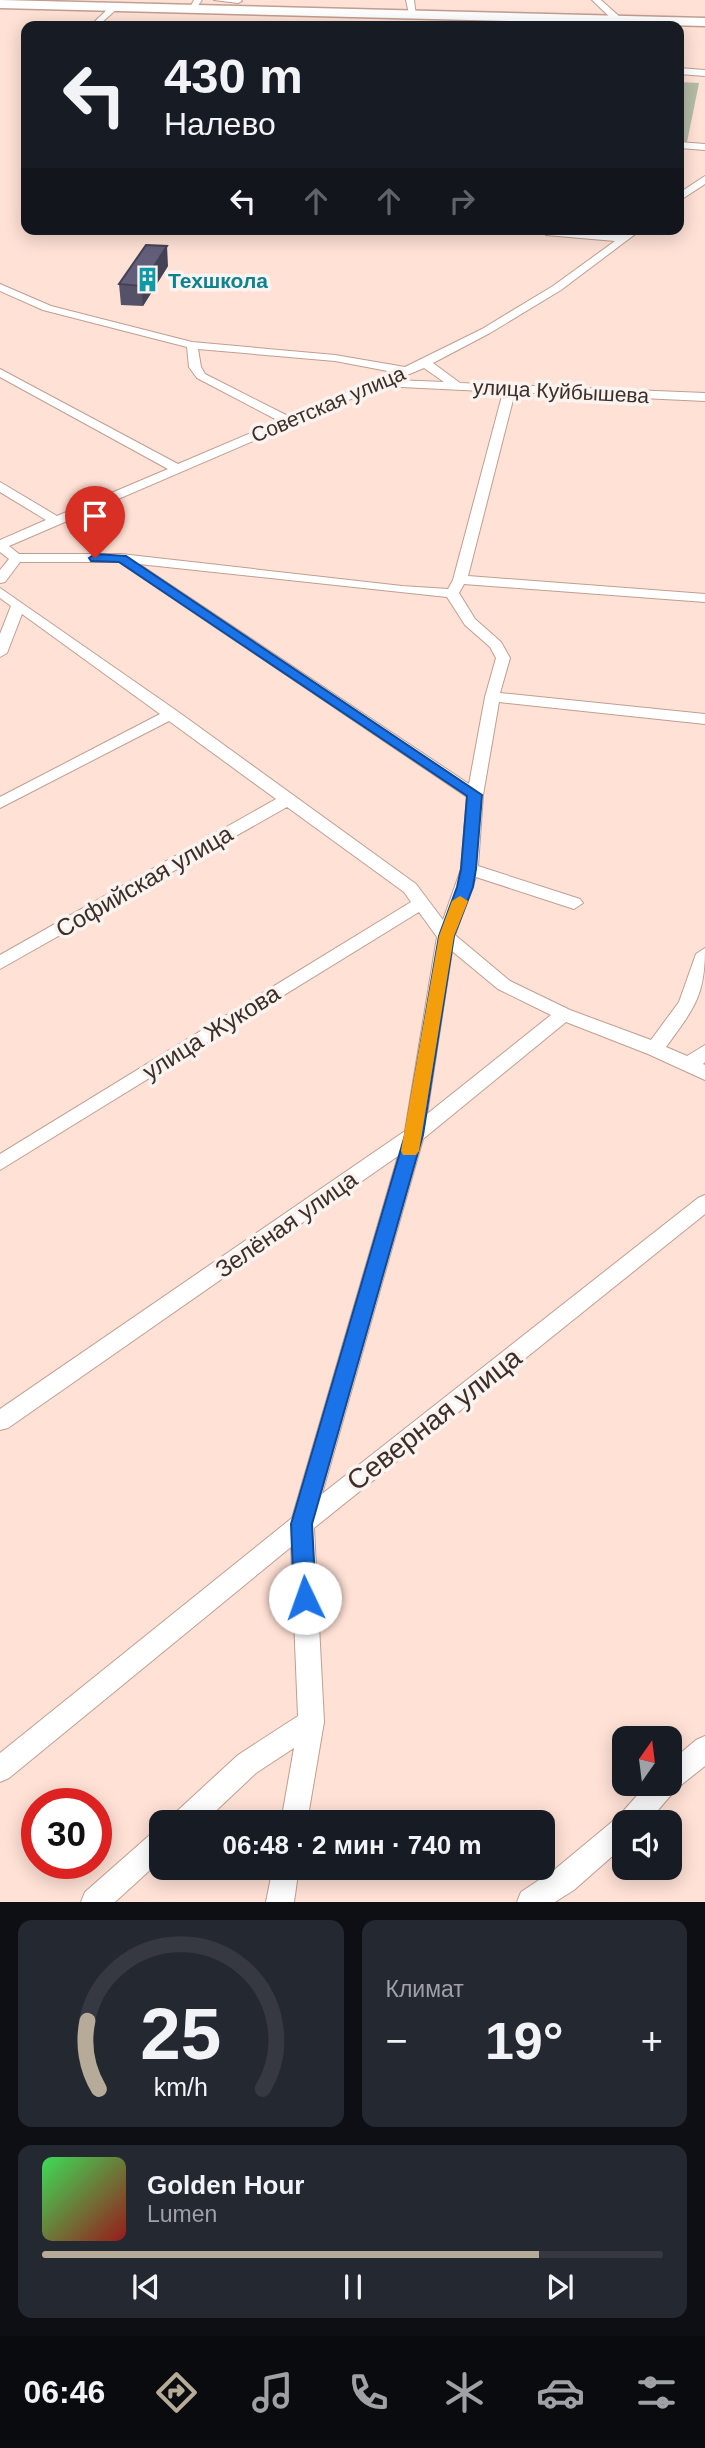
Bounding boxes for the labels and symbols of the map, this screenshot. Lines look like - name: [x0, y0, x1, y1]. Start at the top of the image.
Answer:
- building icon: Техшкола: [134, 266, 162, 294]
- place label: Техшкола: [168, 269, 268, 292]
- street label: Советская улица: [248, 361, 409, 447]
- street label: улица Куйбышева: [472, 375, 650, 407]
- pin: [65, 486, 125, 558]
- street label: Софийская улица: [51, 819, 238, 943]
- street label: улица Жукова: [137, 979, 285, 1085]
- street label: Зелёная улица: [210, 1165, 363, 1283]
- street label: Северная улица: [341, 1341, 528, 1497]
- position arrow: [268, 1561, 342, 1635]
- north arrow: [612, 1726, 682, 1796]
- speed limit sign: 30: [21, 1788, 112, 1879]

